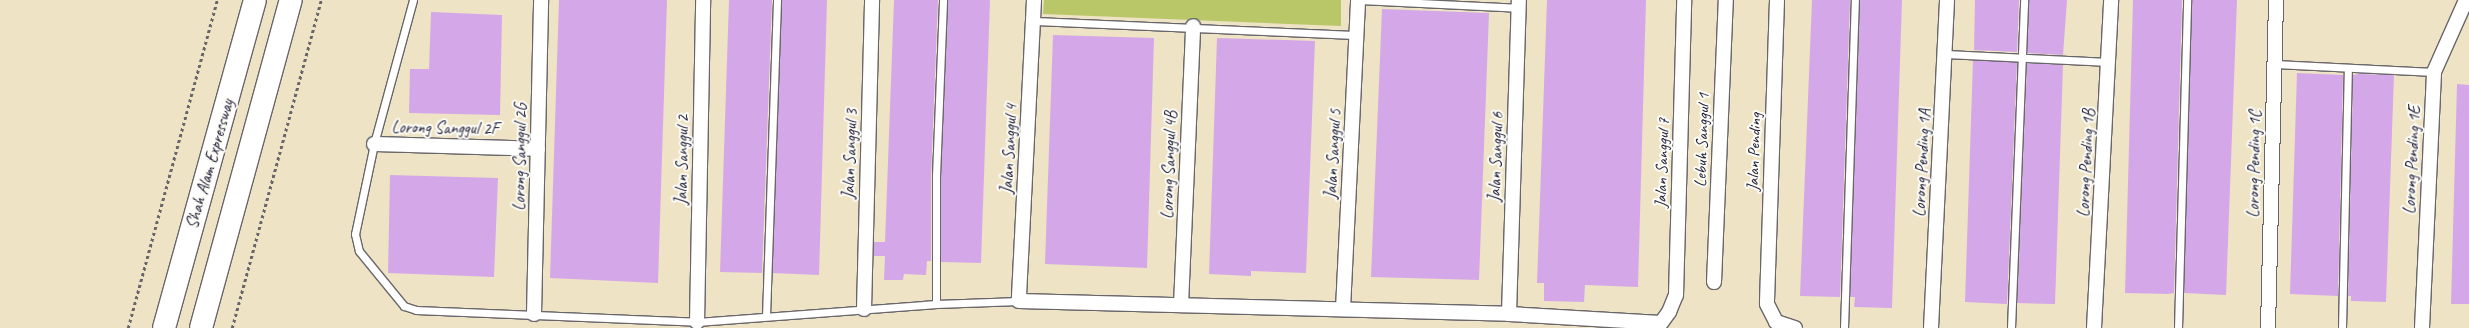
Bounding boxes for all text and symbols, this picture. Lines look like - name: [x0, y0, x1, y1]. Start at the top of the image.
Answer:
- street label: Lebuh Sanggul 1: [1690, 92, 1714, 188]
- street label: Shah Alam Expressway: [182, 96, 238, 232]
- street label: Lorong Sanggul 2G: [509, 103, 531, 211]
- street label: Jalan Sanggul 4: [996, 103, 1022, 195]
- street label: Lorong Pending 1E: [2399, 105, 2425, 215]
- street label: Jalan Sanggul 5: [1320, 108, 1346, 200]
- street label: Jalan Sanggul 3: [838, 109, 862, 199]
- street label: Lorong Pending 1A: [1909, 109, 1935, 217]
- street label: Lorong Pending 1B: [2073, 109, 2099, 217]
- street label: Lorong Pending 1C: [2243, 110, 2265, 218]
- street label: Lorong Sanggul 4B: [1157, 111, 1181, 219]
- street label: Jalan Sanggul 6: [1484, 112, 1508, 202]
- street label: Jalan Pending: [1742, 113, 1766, 191]
- street label: Jalan Sanggul 2: [671, 115, 693, 205]
- street label: Lorong Sanggul 2F: [391, 117, 499, 139]
- street label: Jalan Sanggul 7: [1650, 118, 1674, 208]

